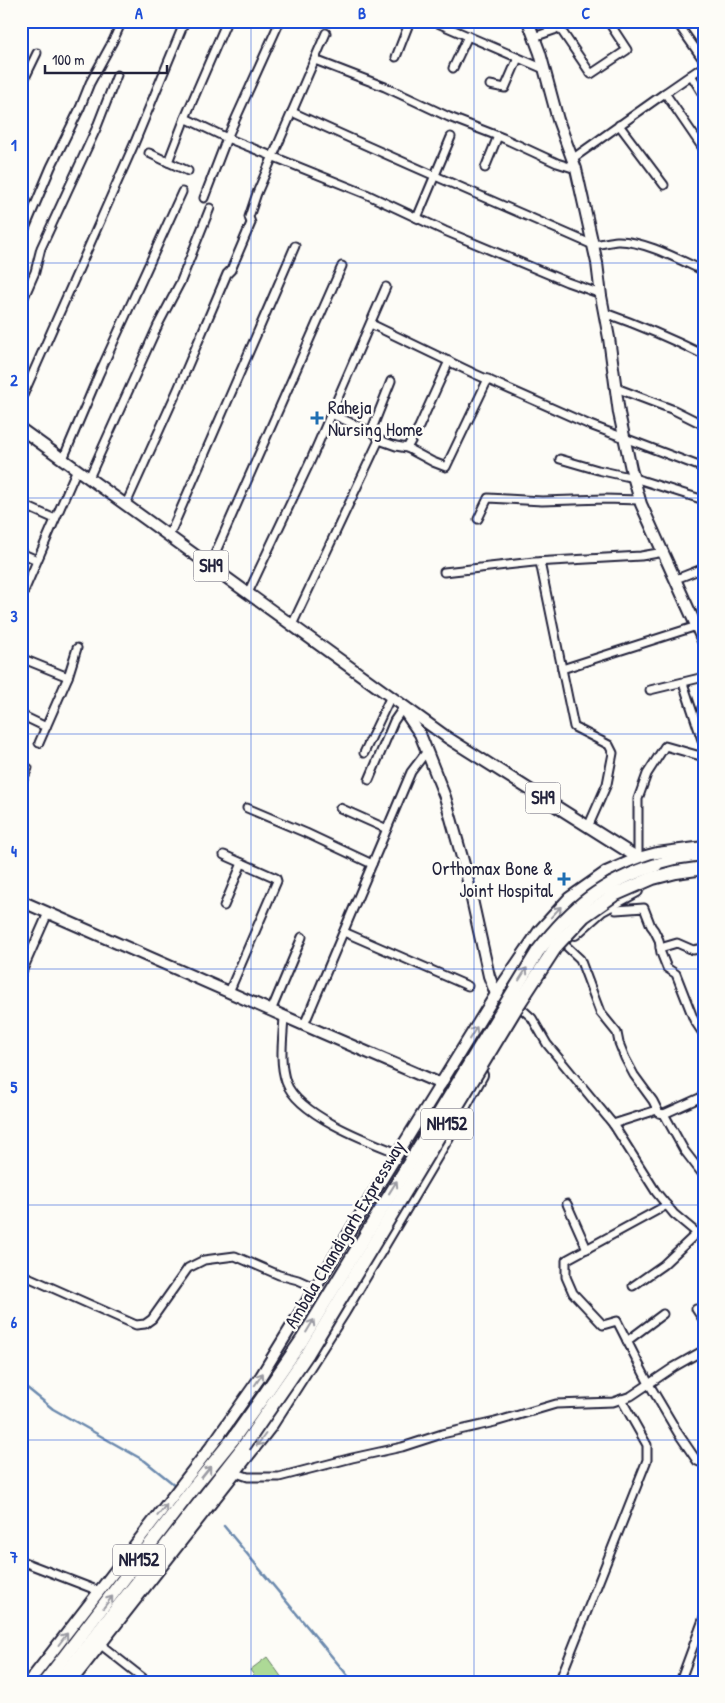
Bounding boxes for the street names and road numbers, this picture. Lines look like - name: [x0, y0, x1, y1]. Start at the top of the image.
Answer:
- road number: SH9: [194, 550, 228, 582]
- road number: SH9: [526, 782, 560, 814]
- road number: NH152: [421, 1108, 473, 1140]
- street label: Ambala Chandigarh Expressway: [278, 1135, 410, 1333]
- road number: NH152: [113, 1544, 165, 1576]

